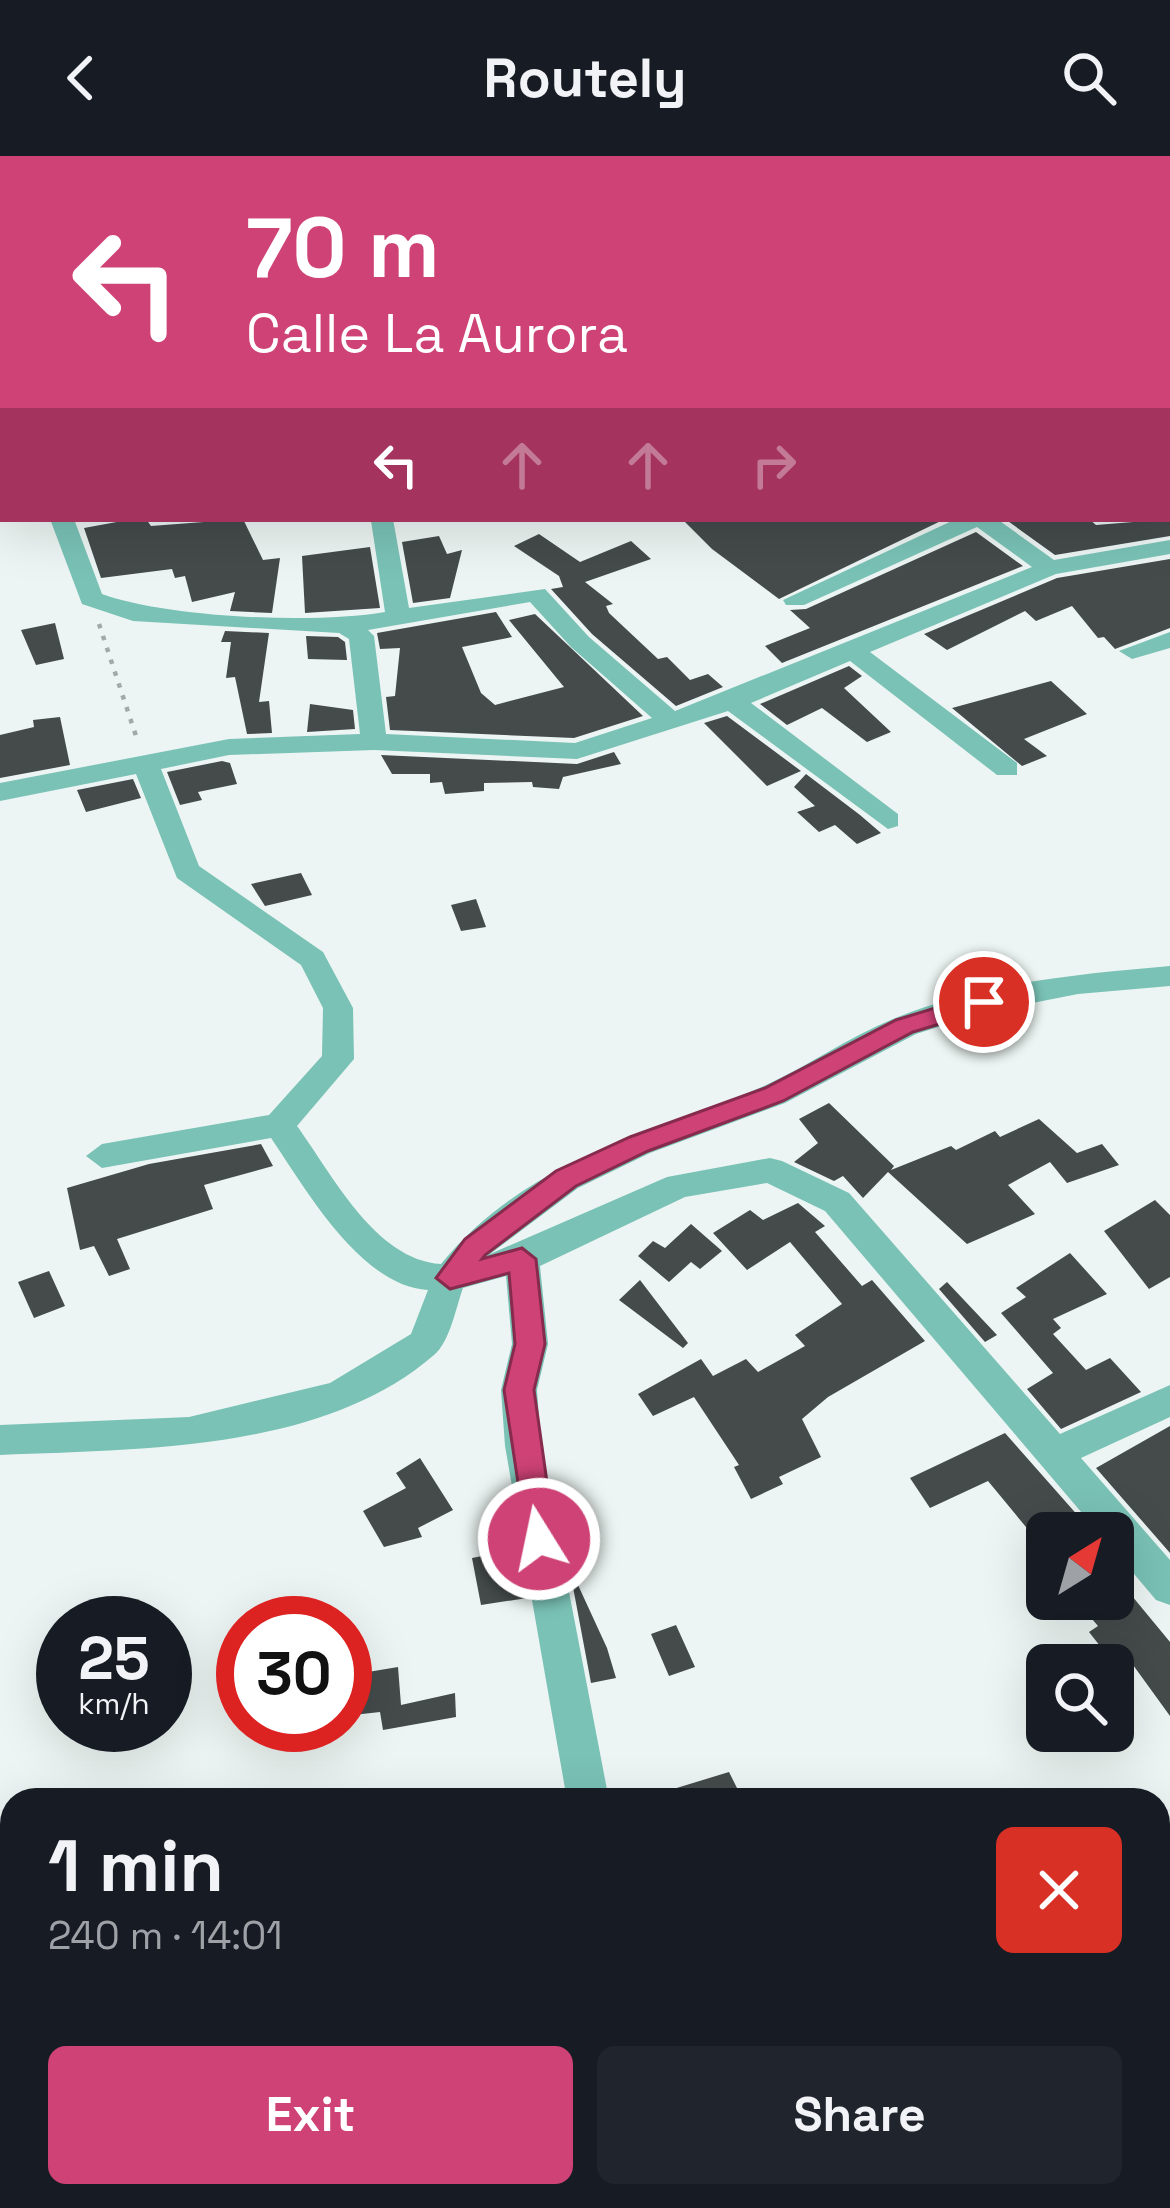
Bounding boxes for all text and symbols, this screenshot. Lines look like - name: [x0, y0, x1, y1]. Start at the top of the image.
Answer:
- text: Routely: [484, 44, 686, 113]
- icon: back: [48, 45, 114, 111]
- icon: search: [1056, 45, 1122, 111]
- text: 70 m: [246, 194, 440, 302]
- icon: left: [48, 204, 204, 360]
- text: Calle La Aurora: [246, 299, 628, 368]
- icon: left: [363, 432, 429, 498]
- icon: ahead: [489, 432, 555, 498]
- icon: ahead: [615, 432, 681, 498]
- icon: right: [741, 432, 807, 498]
- pin: [933, 951, 1035, 1053]
- icon: arrive: [951, 969, 1017, 1035]
- position arrow: [476, 1476, 602, 1602]
- north arrow: [1026, 1512, 1134, 1620]
- map controls: [1026, 1512, 1134, 1752]
- speed limit sign: 30: [216, 1596, 372, 1752]
- text: 25: [78, 1620, 150, 1697]
- button: search: [1026, 1644, 1134, 1752]
- text: km/h: [78, 1684, 150, 1723]
- text: 1 min: [48, 1820, 224, 1912]
- button: close: [996, 1827, 1122, 1953]
- text: 240 m · 14:01: [48, 1911, 283, 1960]
- button: Exit: [48, 2046, 573, 2184]
- button: Share: [597, 2046, 1122, 2184]

